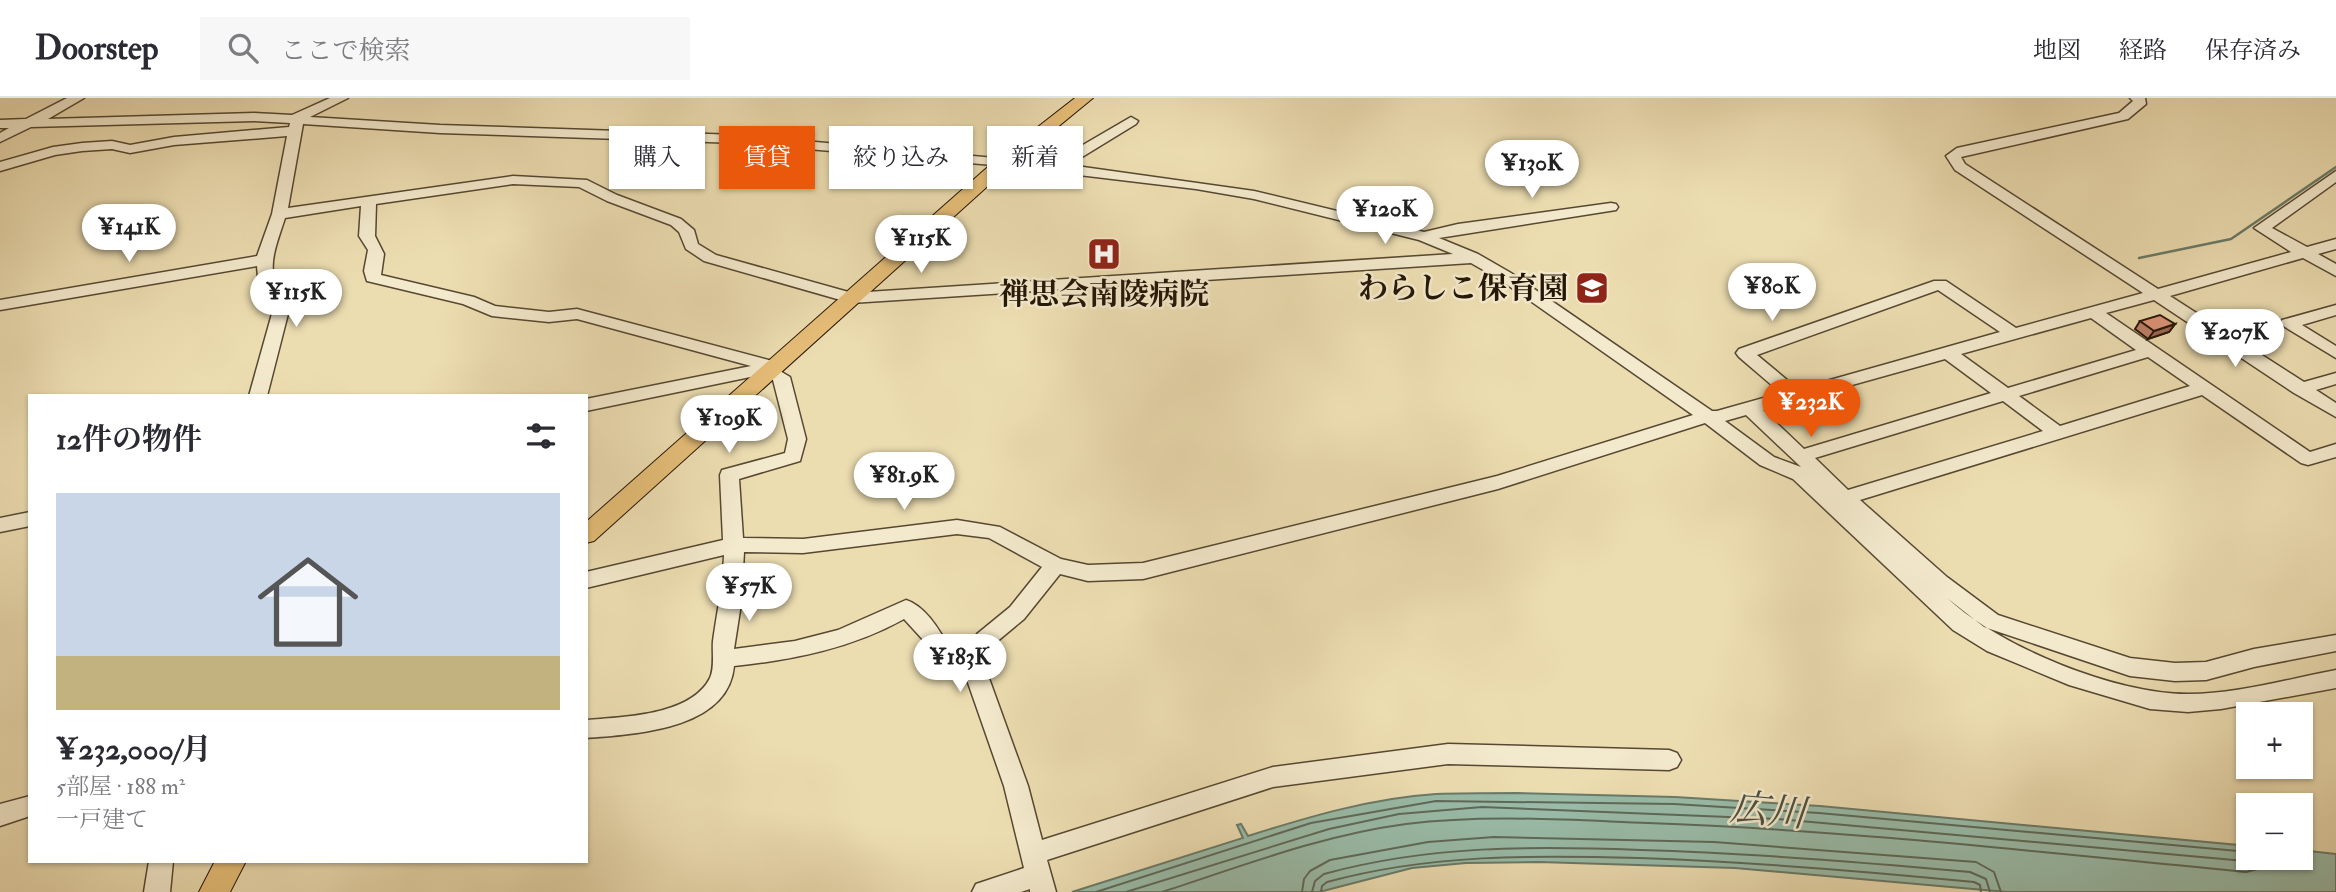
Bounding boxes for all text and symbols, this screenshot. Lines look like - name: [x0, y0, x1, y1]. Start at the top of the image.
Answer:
- search box: [200, 17, 690, 80]
- text: Doorstep: [35, 28, 158, 69]
- icon: search: [224, 29, 262, 67]
- text: ここで検索: [280, 35, 410, 67]
- text: 地図: [2033, 35, 2081, 66]
- text: 経路: [2119, 35, 2167, 66]
- text: 保存済み: [2205, 35, 2301, 66]
- chip: 購入: [609, 126, 705, 189]
- chip: 賃貸: [719, 126, 815, 189]
- chip: 絞り込み: [829, 126, 973, 189]
- chip: 新着: [987, 126, 1083, 189]
- pin: ¥130K: [1483, 140, 1581, 200]
- text: ¥130K: [1501, 148, 1563, 177]
- pin: ¥120K: [1336, 186, 1434, 246]
- text: ¥120K: [1352, 194, 1418, 223]
- pin: ¥141K: [80, 204, 178, 264]
- text: ¥141K: [98, 212, 160, 241]
- pin: ¥115K: [872, 216, 970, 275]
- text: ¥115K: [891, 223, 951, 252]
- hospital icon: 禅思会南陵病院: [1085, 235, 1123, 273]
- pin: ¥80K: [1731, 264, 1813, 323]
- school or university icon: わらしこ保育園: [1573, 269, 1611, 307]
- pin: ¥115K: [247, 270, 345, 329]
- place label: わらしこ保育園: [1358, 270, 1568, 307]
- text: ¥80K: [1744, 271, 1800, 300]
- place label: 禅思会南陵病院: [999, 276, 1209, 313]
- text: ¥115K: [266, 277, 326, 306]
- pin: ¥207K: [2186, 310, 2284, 369]
- text: ¥207K: [2201, 317, 2269, 346]
- pin: ¥232K: [1762, 380, 1860, 439]
- text: ¥232K: [1778, 387, 1844, 416]
- pin: ¥109K: [680, 396, 778, 455]
- text: ¥109K: [696, 403, 762, 432]
- icon: filters: [522, 417, 560, 455]
- text: 12件の物件: [56, 421, 202, 458]
- pin: ¥81.9K: [847, 452, 961, 512]
- text: ¥81.9K: [870, 460, 938, 489]
- icon: home: [245, 539, 371, 665]
- pin: ¥57K: [708, 564, 790, 623]
- text: ¥57K: [722, 571, 776, 600]
- pin: ¥183K: [911, 634, 1009, 694]
- text: ¥183K: [929, 642, 991, 671]
- map controls: [2236, 702, 2313, 870]
- button: +: [2236, 702, 2313, 779]
- text: ¥232,000/月: [56, 731, 212, 768]
- text: 5部屋 · 188 m²: [56, 772, 185, 801]
- water label: 広川: [1728, 784, 1812, 839]
- button: −: [2236, 793, 2313, 870]
- text: 一戸建て: [56, 805, 148, 834]

